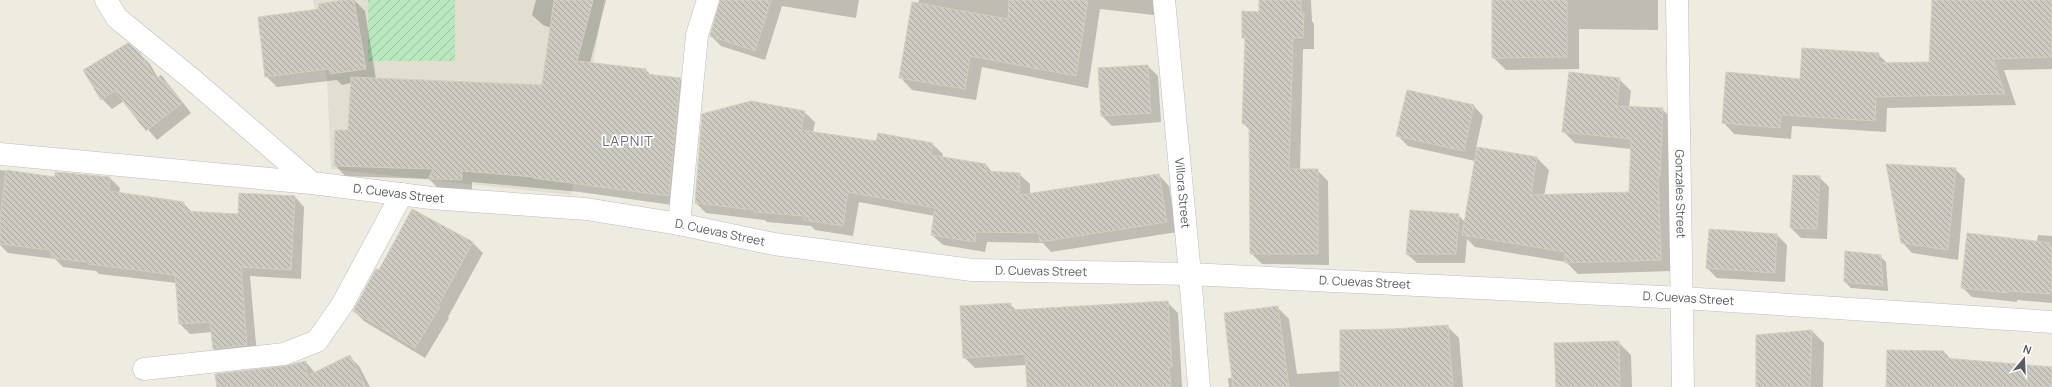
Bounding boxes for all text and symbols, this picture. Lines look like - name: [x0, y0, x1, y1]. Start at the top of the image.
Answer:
- district label: LAPNIT: [602, 131, 654, 150]
- street label: Gonzales Street: [1671, 149, 1690, 239]
- street label: Villora Street: [1171, 157, 1195, 229]
- street label: D. Cuevas Street: [352, 179, 445, 207]
- street label: D. Cuevas Street: [674, 214, 767, 250]
- street label: D. Cuevas Street: [995, 261, 1087, 280]
- street label: D. Cuevas Street: [1319, 271, 1411, 293]
- street label: D. Cuevas Street: [1642, 287, 1735, 309]
- north arrow: [2004, 339, 2044, 379]
- text: N: [2021, 341, 2034, 357]

